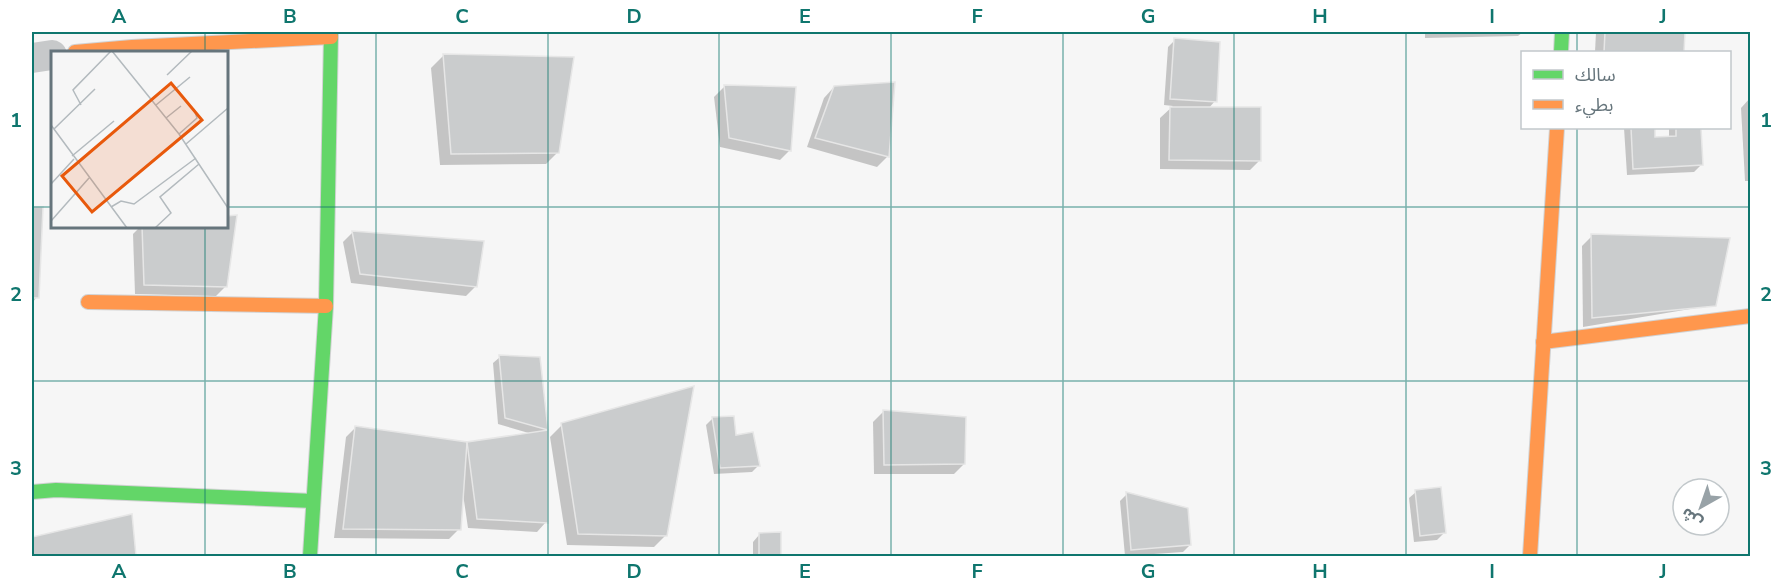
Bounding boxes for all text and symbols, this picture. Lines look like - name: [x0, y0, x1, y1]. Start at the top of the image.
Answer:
- text: A: [112, 3, 127, 30]
- text: B: [283, 3, 297, 30]
- text: C: [455, 3, 469, 30]
- text: D: [626, 3, 642, 30]
- text: E: [799, 3, 811, 30]
- text: F: [971, 3, 983, 30]
- text: G: [1141, 3, 1155, 30]
- text: H: [1312, 3, 1328, 30]
- text: I: [1489, 3, 1495, 30]
- text: J: [1658, 3, 1667, 30]
- inset map: [51, 51, 228, 228]
- legend: [1521, 51, 1731, 129]
- text: سالك: [1575, 63, 1616, 87]
- text: بطيء: [1575, 93, 1613, 118]
- text: 1: [10, 107, 22, 134]
- text: 1: [1760, 107, 1772, 134]
- text: 2: [10, 281, 22, 308]
- text: 2: [1760, 281, 1772, 308]
- text: 3: [10, 455, 22, 482]
- text: 3: [1760, 455, 1772, 482]
- north arrow: [1671, 477, 1731, 537]
- text: ش: [1676, 502, 1707, 533]
- text: A: [112, 558, 127, 585]
- text: B: [283, 558, 297, 585]
- text: C: [455, 558, 469, 585]
- text: D: [626, 558, 642, 585]
- text: E: [799, 558, 811, 585]
- text: F: [971, 558, 983, 585]
- text: G: [1141, 558, 1155, 585]
- text: H: [1312, 558, 1328, 585]
- text: I: [1489, 558, 1495, 585]
- text: J: [1658, 558, 1667, 585]

